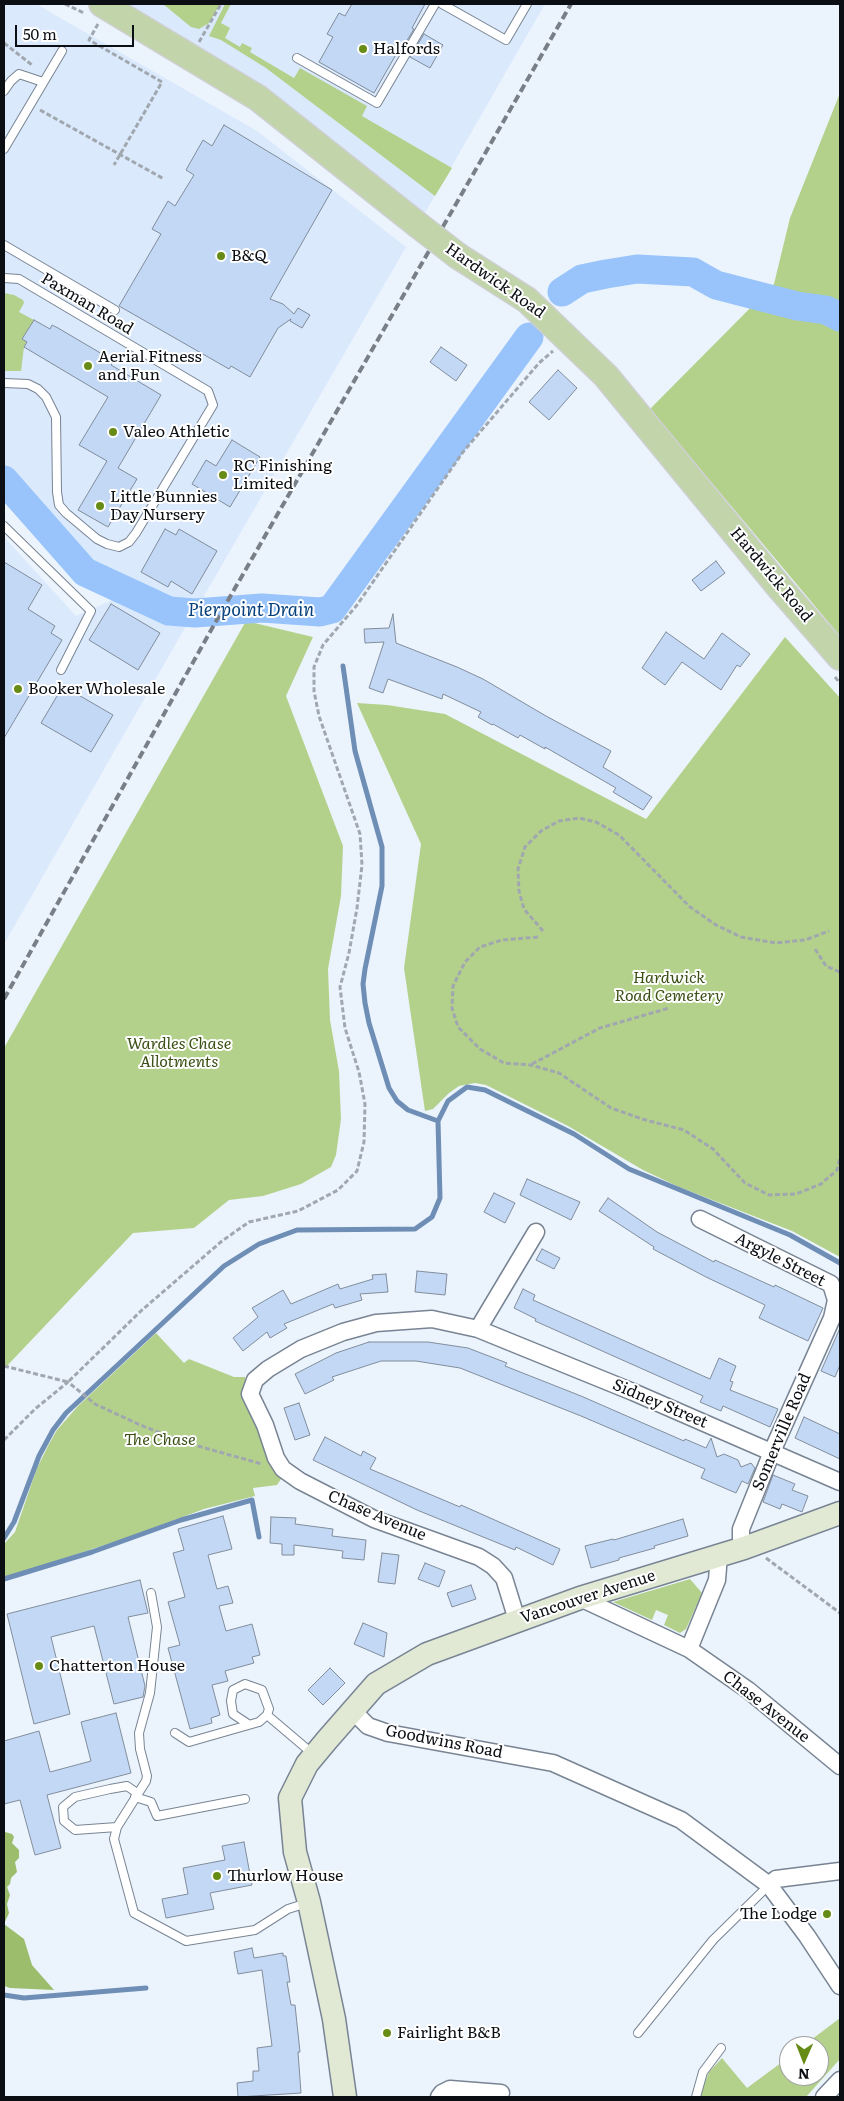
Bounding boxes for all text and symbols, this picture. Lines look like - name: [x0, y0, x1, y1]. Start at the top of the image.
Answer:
- scale bar: [18, 15, 136, 47]
- text: 50 m: [23, 22, 57, 45]
- place label: Halfords: [373, 39, 440, 59]
- marker: Halfords: [357, 43, 369, 55]
- street label: Hardwick Road: [441, 239, 549, 323]
- place label: B&Q: [231, 246, 267, 266]
- marker: B&Q: [215, 250, 227, 262]
- street label: Paxman Road: [38, 269, 136, 339]
- place label: Aerial Fitness and Fun: [98, 347, 202, 385]
- marker: Aerial Fitness and Fun: [82, 360, 94, 372]
- place label: Valeo Athletic: [123, 422, 230, 442]
- marker: Valeo Athletic: [107, 426, 119, 438]
- place label: RC Finishing Limited: [233, 456, 332, 494]
- marker: RC Finishing Limited: [217, 469, 229, 481]
- place label: Little Bunnies Day Nursery: [110, 487, 217, 525]
- marker: Little Bunnies Day Nursery: [94, 500, 106, 512]
- street label: Hardwick Road: [726, 524, 816, 626]
- water label: Pierpoint Drain: [188, 600, 314, 622]
- place label: Booker Wholesale: [28, 679, 165, 699]
- marker: Booker Wholesale: [12, 683, 24, 695]
- park label: Hardwick Road Cemetery: [614, 968, 724, 1006]
- park label: Wardles Chase Allotments: [127, 1034, 231, 1072]
- street label: Argyle Street: [731, 1229, 829, 1291]
- street label: Somerville Road: [749, 1370, 815, 1494]
- street label: Sidney Street: [610, 1375, 710, 1433]
- park label: The Chase: [124, 1430, 196, 1450]
- street label: Chase Avenue: [325, 1487, 429, 1545]
- street label: Vancouver Avenue: [518, 1566, 658, 1628]
- place label: Chatterton House: [49, 1656, 185, 1676]
- marker: Chatterton House: [33, 1660, 45, 1672]
- street label: Chase Avenue: [719, 1667, 813, 1747]
- street label: Goodwins Road: [384, 1721, 504, 1763]
- place label: Thurlow House: [227, 1866, 343, 1886]
- marker: Thurlow House: [211, 1870, 223, 1882]
- place label: The Lodge: [740, 1904, 817, 1924]
- marker: The Lodge: [821, 1908, 833, 1920]
- place label: Fairlight B&B: [397, 2023, 501, 2043]
- marker: Fairlight B&B: [381, 2027, 393, 2039]
- north arrow: [779, 2036, 829, 2086]
- text: N: [798, 2065, 810, 2085]

